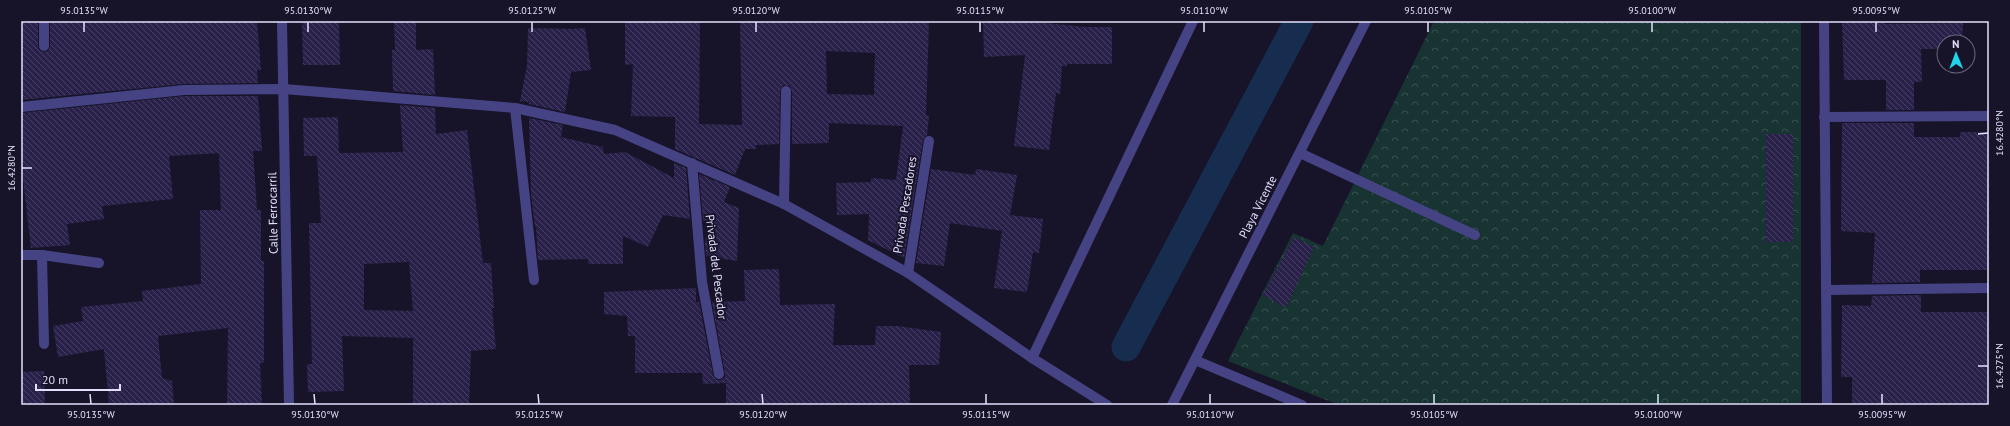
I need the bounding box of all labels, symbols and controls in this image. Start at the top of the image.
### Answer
text: 95.0135°W [60,4,108,17]
text: 95.0130°W [284,4,332,17]
text: 95.0125°W [508,4,556,17]
text: 95.0120°W [732,4,780,17]
text: 95.0115°W [956,4,1004,17]
text: 95.0110°W [1180,4,1228,17]
text: 95.0105°W [1404,4,1452,17]
text: 95.0100°W [1628,4,1676,17]
text: 95.0095°W [1852,4,1900,17]
north arrow [1936,34,1976,74]
text: N [1952,37,1960,51]
text: 16.4280°N [1993,110,2006,156]
text: 16.4280°N [5,145,18,191]
street label: Privada Pescadores [889,155,920,254]
street label: Calle Ferrocarril [264,171,281,254]
street label: Playa Vicente [1235,173,1280,241]
street label: Privada del Pescador [703,213,730,320]
text: 16.4275°N [1993,343,2006,389]
scale bar [36,366,120,392]
text: 20 m [42,372,68,387]
text: 95.0135°W [67,408,115,421]
text: 95.0130°W [291,408,339,421]
text: 95.0125°W [515,408,563,421]
text: 95.0120°W [739,408,787,421]
text: 95.0115°W [962,408,1010,421]
text: 95.0110°W [1186,408,1234,421]
text: 95.0105°W [1410,408,1458,421]
text: 95.0100°W [1634,408,1682,421]
text: 95.0095°W [1858,408,1906,421]

